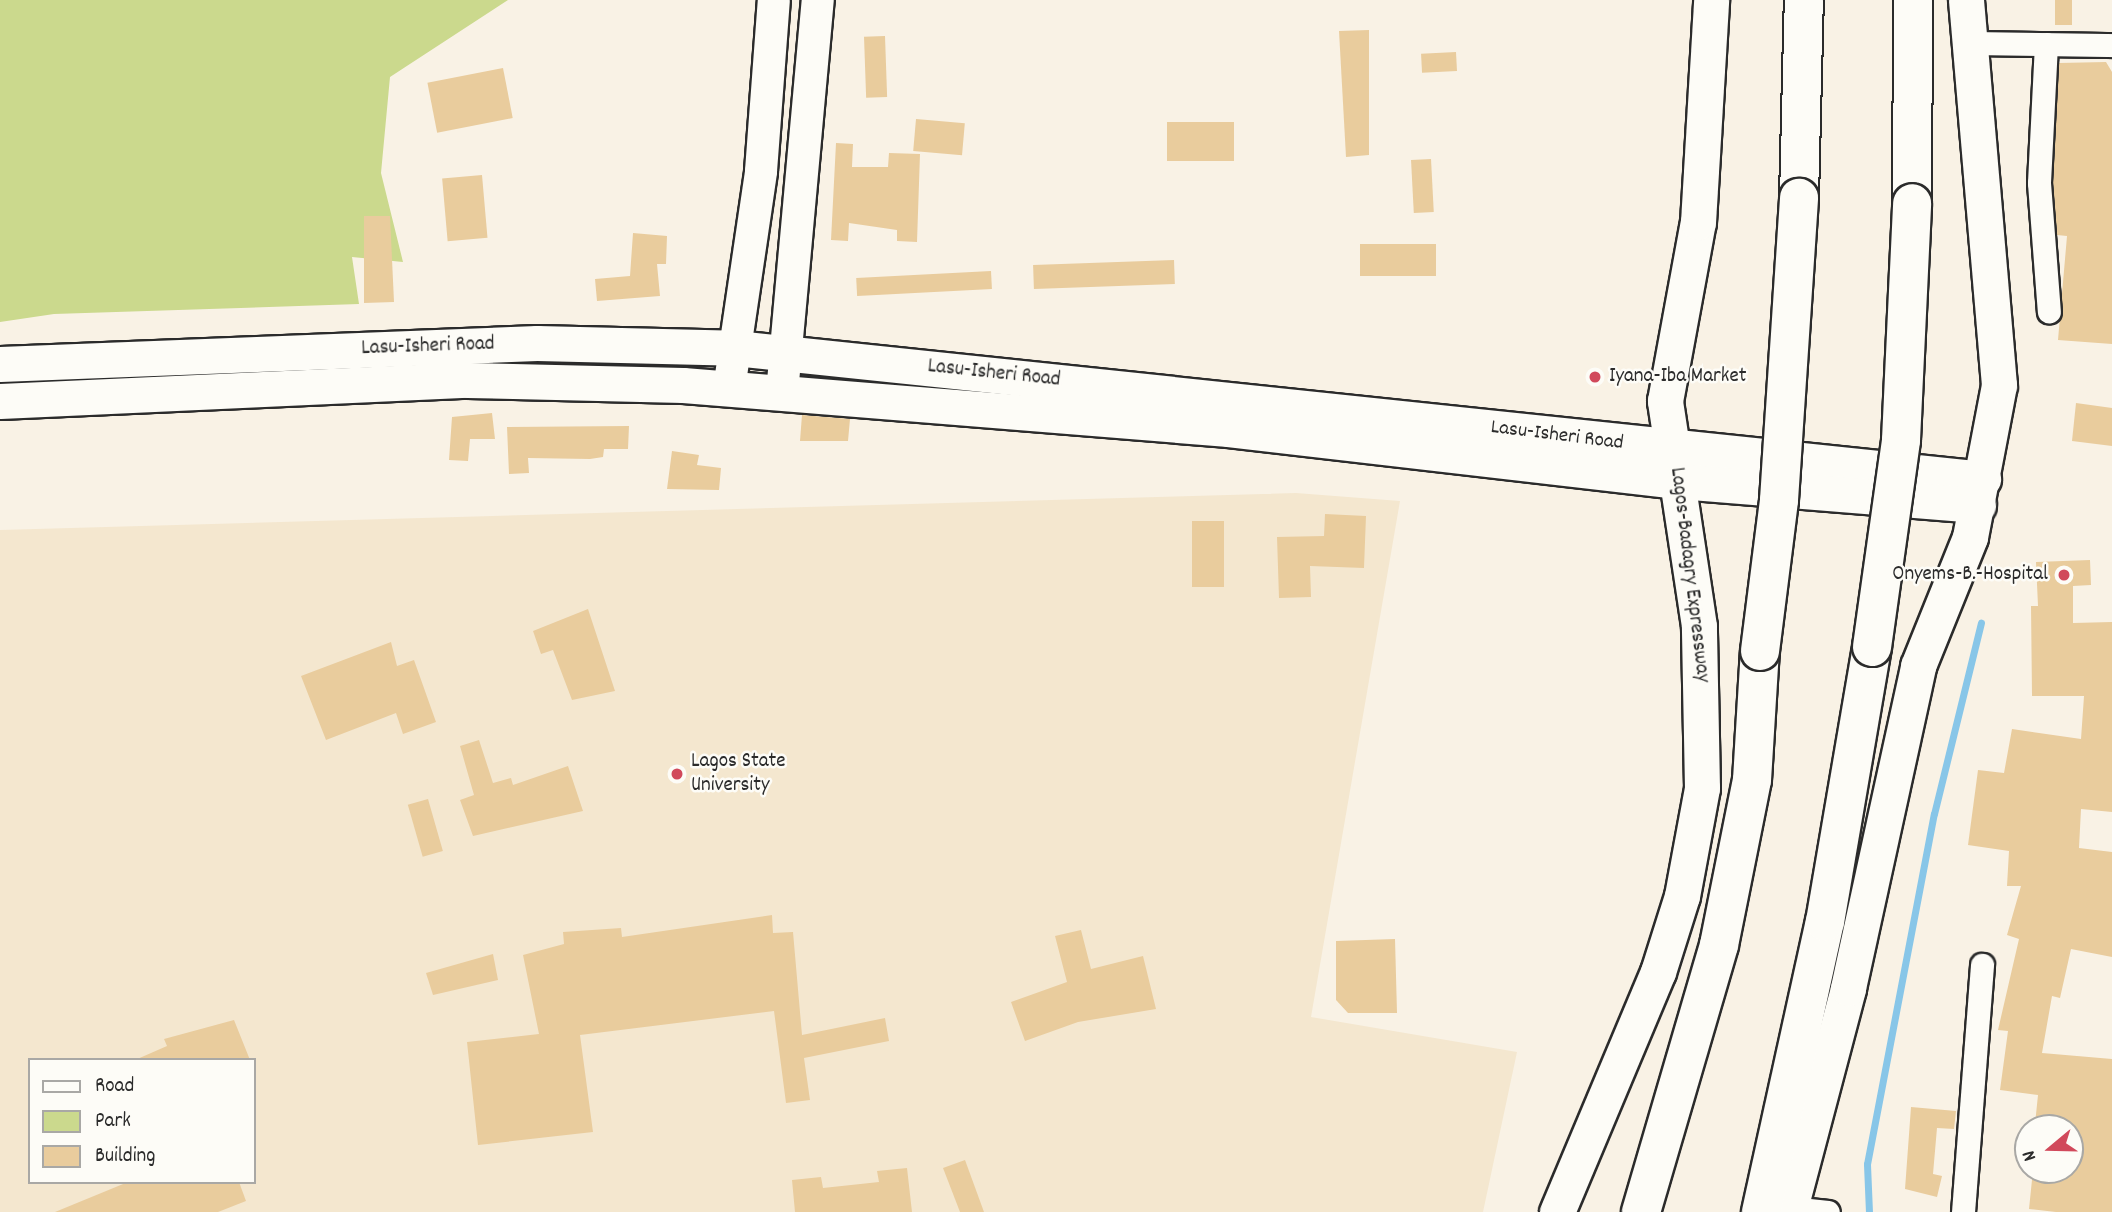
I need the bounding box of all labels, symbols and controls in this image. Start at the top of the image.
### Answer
street label: Lasu-Isheri Road [361,332,495,362]
street label: Lasu-Isheri Road [926,354,1062,394]
place label: Iyana-Iba Market [1609,364,1746,390]
marker: Iyana-Iba Market [1587,369,1603,385]
street label: Lasu-Isheri Road [1489,415,1625,457]
street label: Lagos-Badagry Expressway [1663,466,1715,684]
place label: Onyems-B.-Hospital [1892,562,2048,588]
marker: Onyems-B.-Hospital [2054,565,2074,585]
place label: Lagos State University [691,749,785,799]
marker: Lagos State University [669,766,685,782]
legend [28,1058,256,1184]
text: Road [95,1072,134,1102]
text: Park [95,1107,131,1137]
north arrow [2014,1114,2084,1184]
text: Building [95,1142,155,1172]
text: N [2016,1147,2045,1164]

